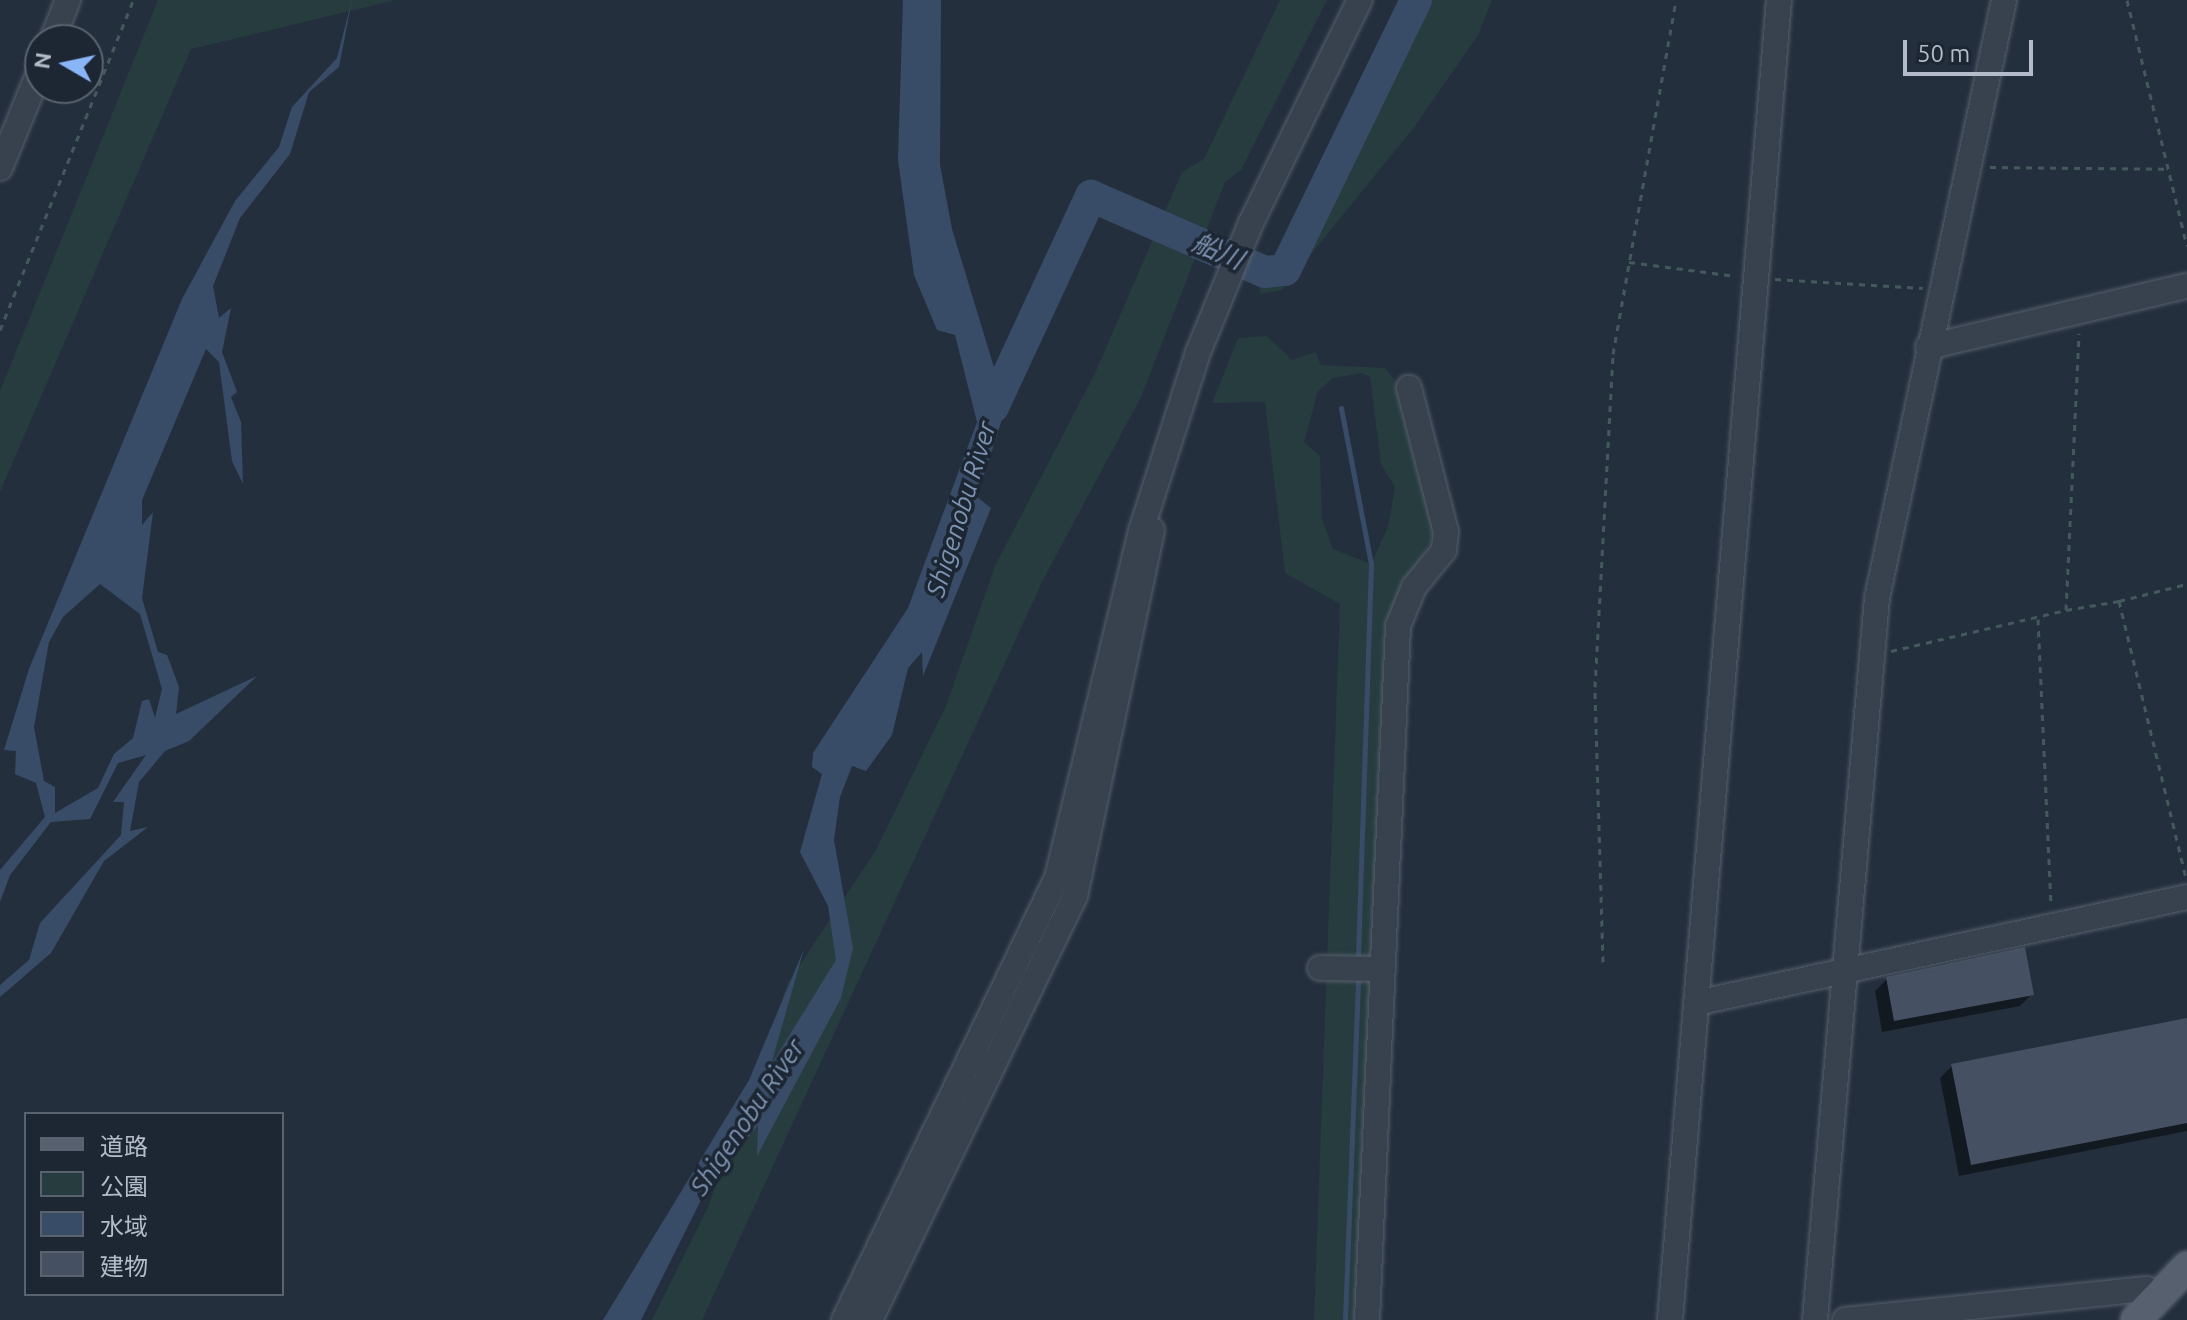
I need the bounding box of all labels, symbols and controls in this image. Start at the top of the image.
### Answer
north arrow [24,24,104,104]
scale bar [1907,24,2037,74]
text: 50 m [1917,40,1970,67]
text: N [28,50,55,71]
water label: 船川 [1188,226,1248,276]
water label: Shigenobu River [919,417,1003,601]
water label: Shigenobu River [683,1033,811,1201]
legend [24,1112,284,1296]
text: 道路 [100,1133,148,1160]
text: 公園 [100,1173,148,1200]
text: 水域 [100,1213,148,1240]
text: 建物 [100,1253,148,1280]

